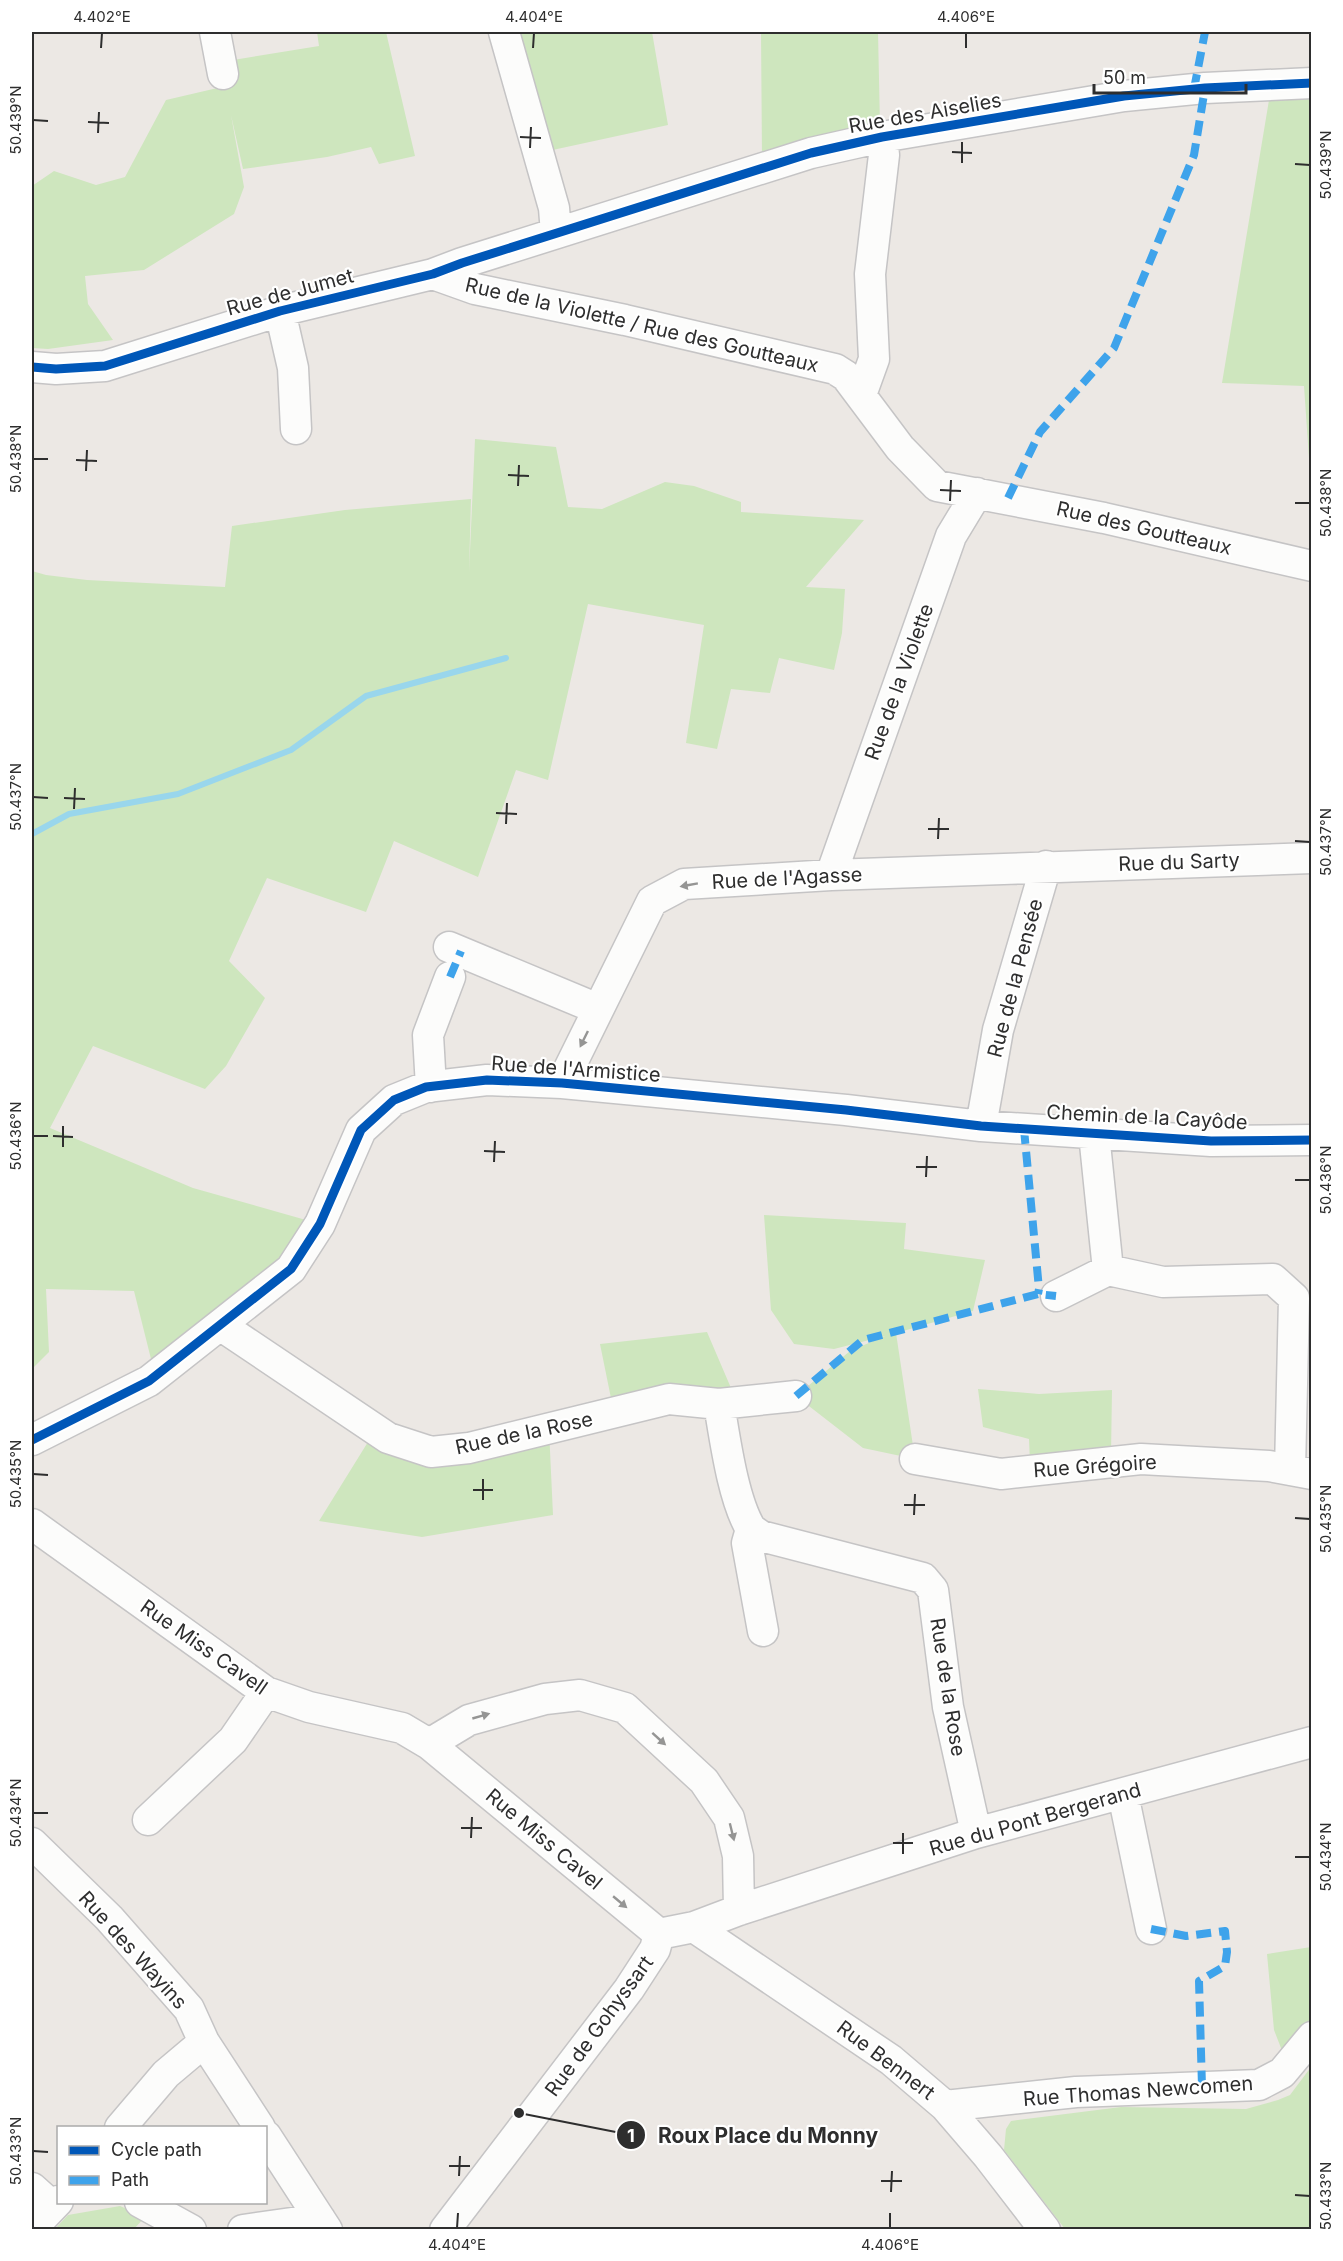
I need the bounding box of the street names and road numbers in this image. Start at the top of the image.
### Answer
street label: Rue des Aiselies [847,88,1003,138]
street label: Rue de Jumet [224,263,357,320]
street label: Rue de la Violette / Rue des Goutteaux [463,273,821,377]
street label: Rue des Goutteaux [1054,496,1234,560]
street label: Rue de la Violette [860,601,938,763]
street label: Rue du Sarty [1118,848,1240,876]
street label: Rue de l'Agasse [711,862,863,894]
street label: Rue de la Pensée [982,896,1048,1060]
street label: Rue de l'Armistice [490,1051,662,1087]
street label: Chemin de la Cayôde [1046,1100,1248,1134]
street label: Rue de la Rose [453,1407,595,1459]
street label: Rue Grégoire [1032,1450,1158,1482]
street label: Rue Miss Cavell [136,1594,272,1700]
street label: Rue de la Rose [925,1616,971,1758]
street label: Rue du Pont Bergerand [926,1777,1144,1861]
street label: Rue Miss Cavel [481,1783,607,1895]
street label: Rue des Wayins [74,1886,192,2014]
street label: Rue de Gohyssart [540,1951,658,2101]
street label: Rue Bennert [832,2015,940,2105]
street label: Rue Thomas Newcomen [1022,2071,1254,2111]

